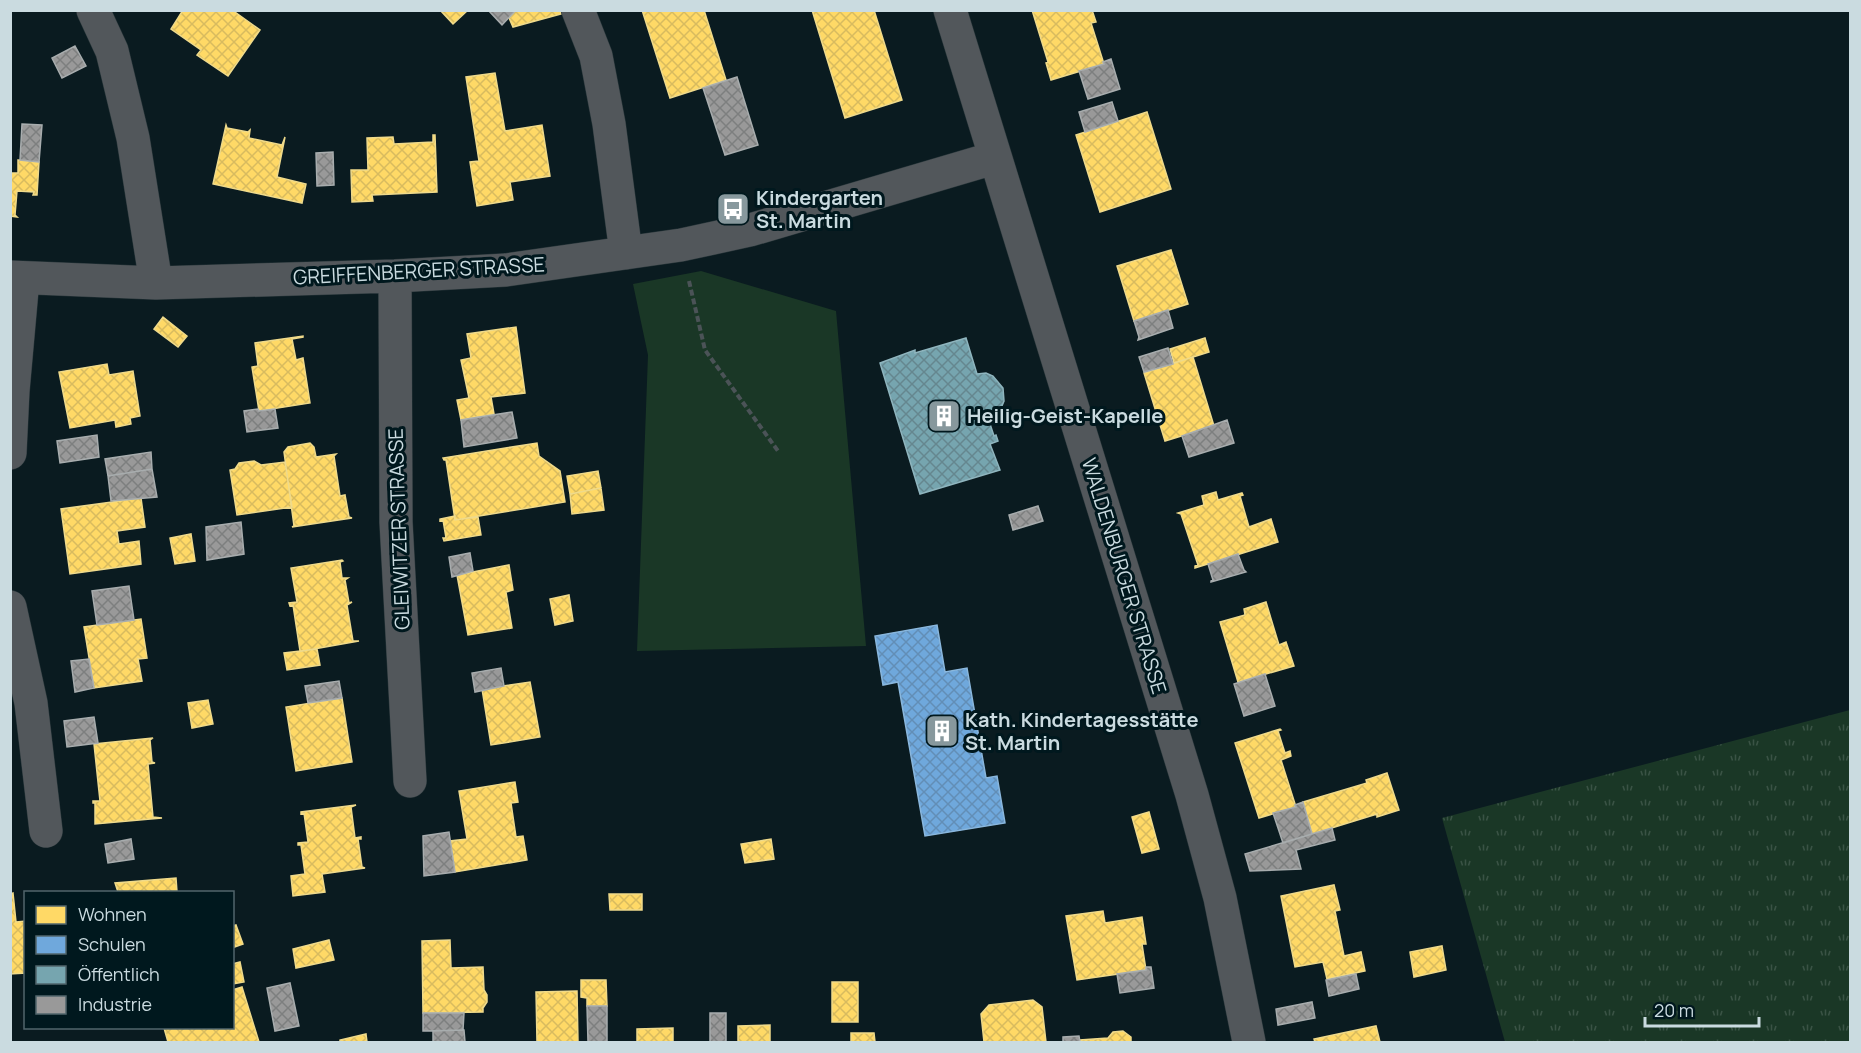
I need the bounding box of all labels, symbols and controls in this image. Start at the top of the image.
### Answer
place label: Kindergarten St. Martin [756,184,883,234]
bus stop icon: Kindergarten St. Martin [715,191,751,227]
street label: GREIFFENBERGER STRASSE [292,250,545,291]
building icon: Heilig-Geist-Kapelle [926,398,962,434]
place label: Heilig-Geist-Kapelle [967,402,1163,429]
street label: GLEIWITZER STRASSE [381,428,416,630]
street label: WALDENBURGER STRASSE [1076,455,1173,697]
place label: Kath. Kindertagesstätte St. Martin [965,706,1199,756]
building icon: Kath. Kindertagesstätte St. Martin [924,713,960,749]
legend [24,891,234,1029]
text: Wohnen [78,902,147,926]
text: Schulen [78,932,146,956]
text: Öffentlich [78,962,160,986]
scale bar [1645,990,1759,1028]
text: Industrie [78,992,152,1016]
text: 20 m [1654,998,1694,1022]

